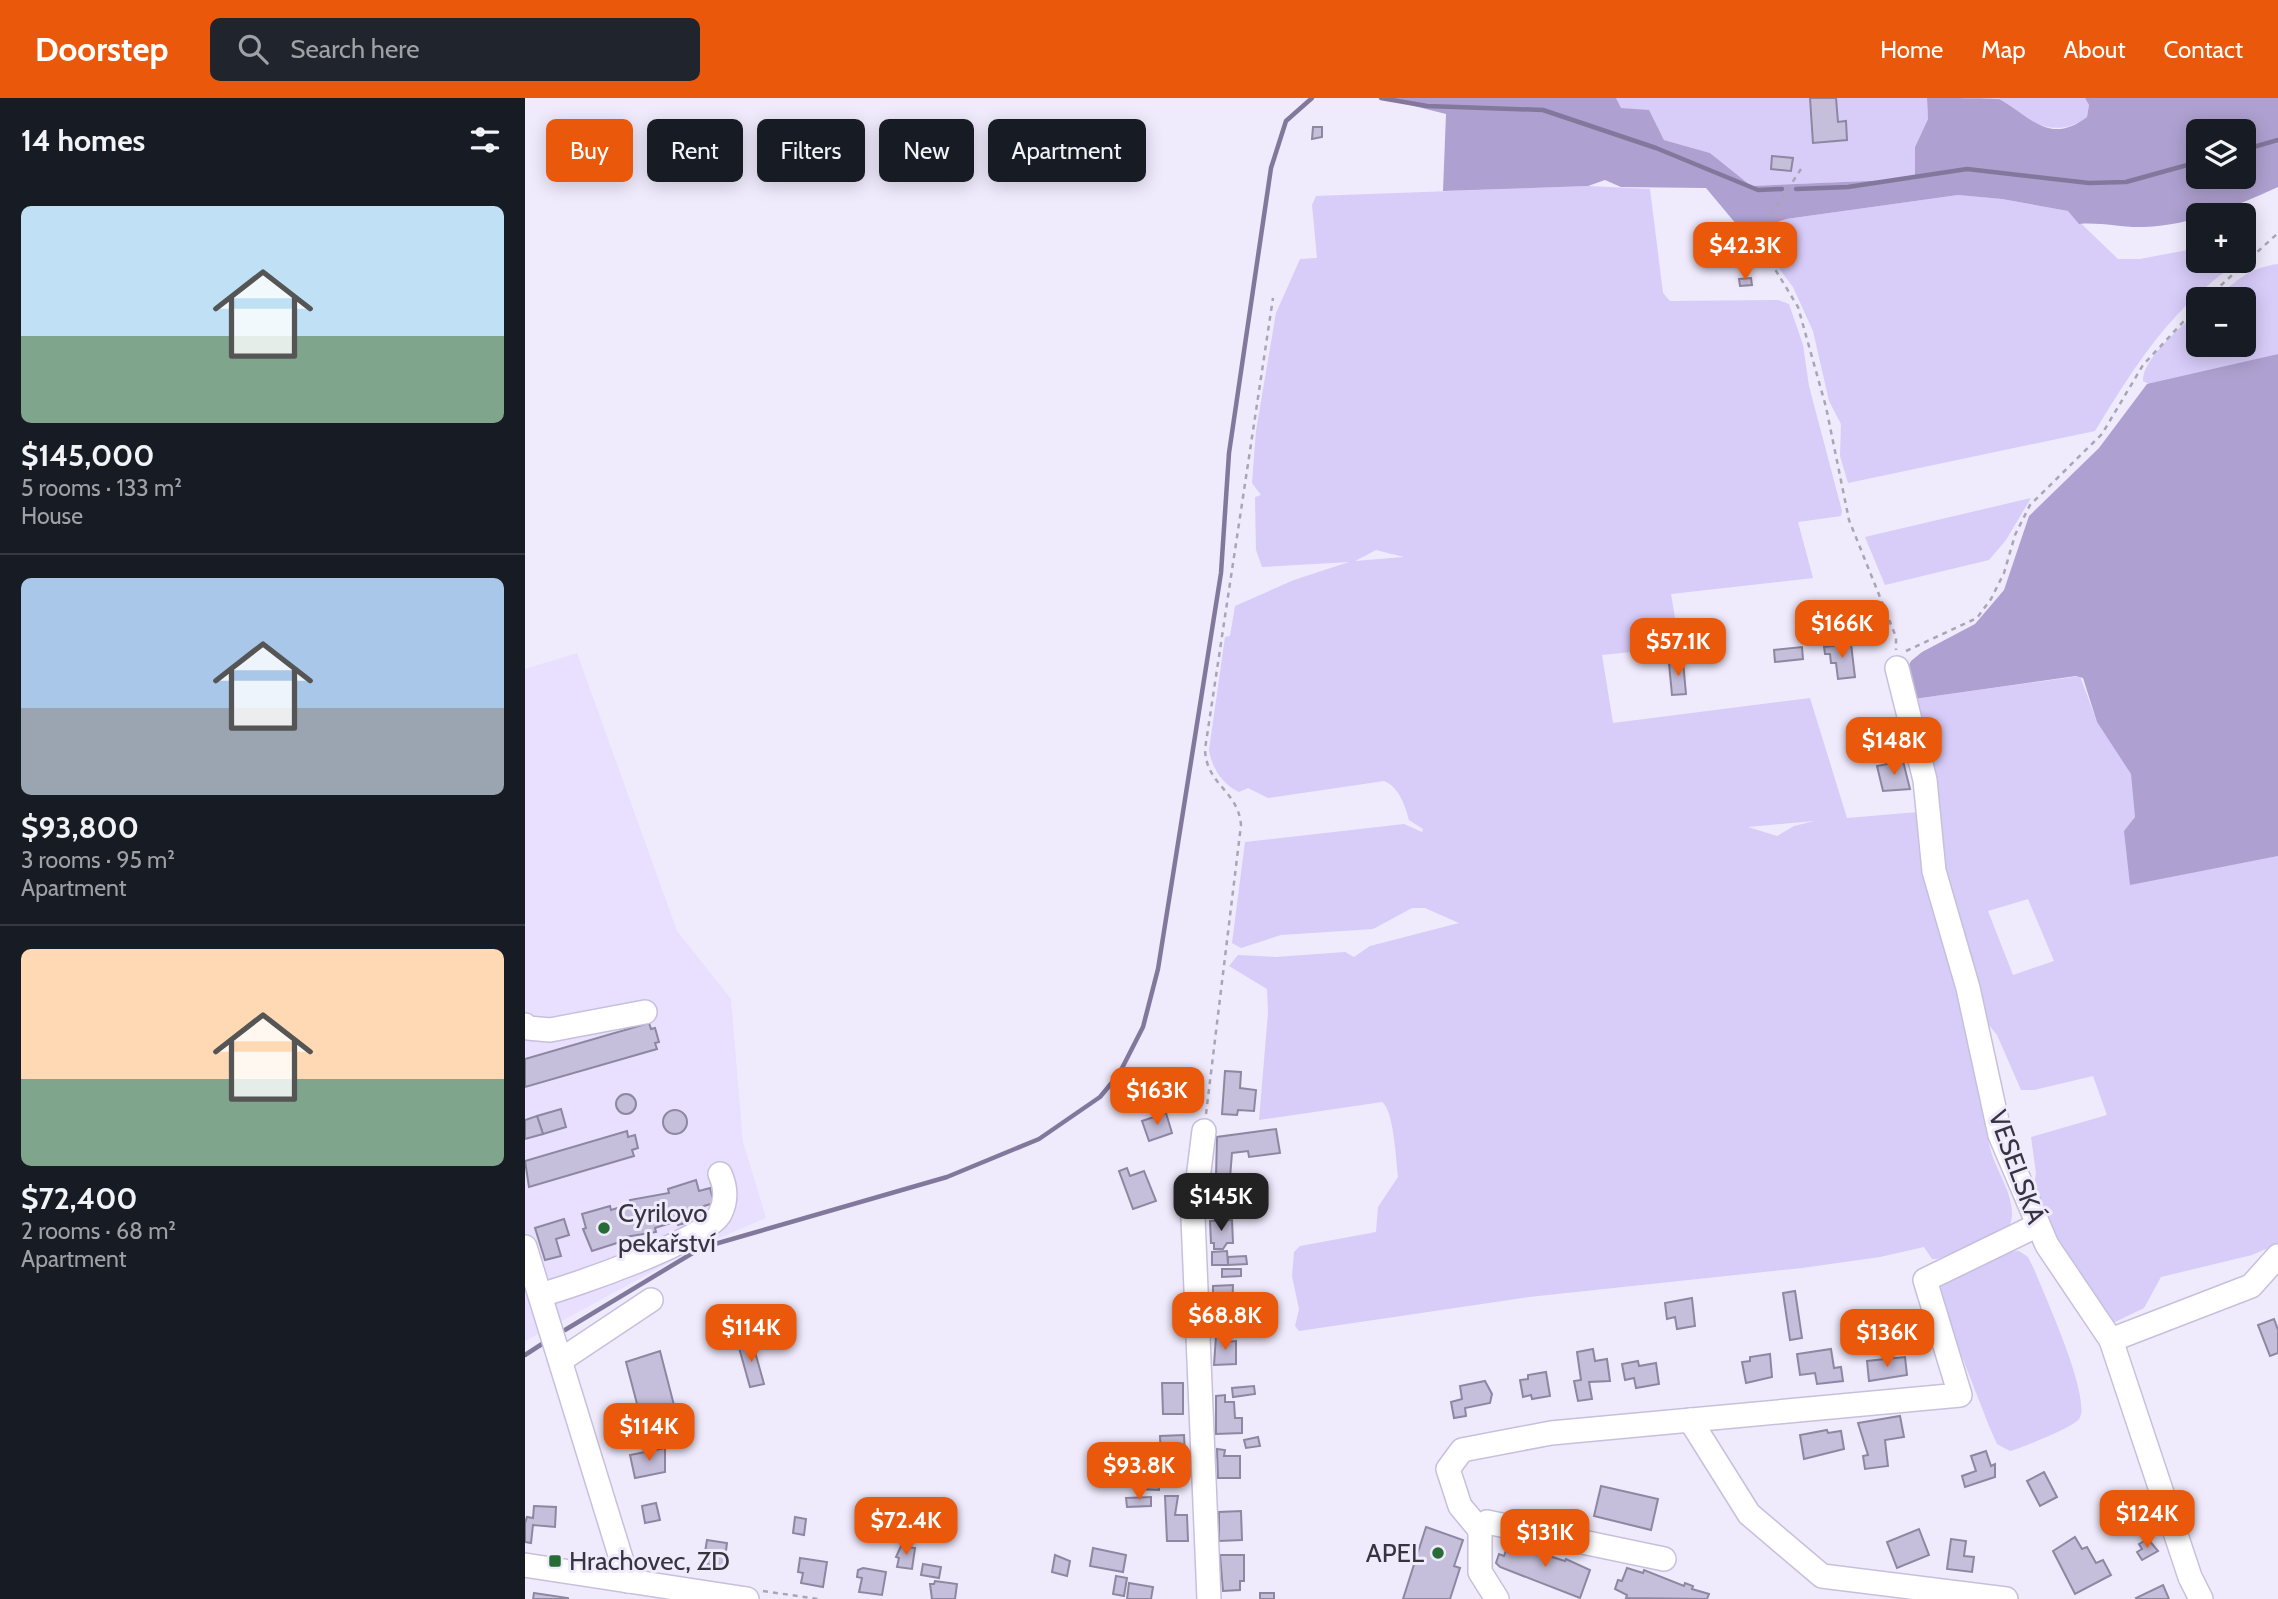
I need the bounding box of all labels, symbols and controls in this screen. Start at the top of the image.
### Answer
search box [210,18,700,81]
text: Doorstep [35,29,168,69]
icon: search [234,30,272,68]
text: Search here [290,33,419,65]
text: Home [1880,35,1943,64]
text: Map [1981,35,2026,64]
text: About [2064,35,2126,64]
text: Contact [2164,35,2243,64]
chip: Buy [546,119,633,182]
chip: Rent [647,119,743,182]
chip: Filters [757,119,865,182]
chip: New [879,119,974,182]
chip: Apartment [988,119,1146,182]
map controls [2186,119,2256,357]
button: layers [2186,119,2256,189]
icon: filters [466,121,504,159]
text: 14 homes [21,122,145,159]
button: + [2186,203,2256,273]
pin: $42.3K [1688,222,1802,282]
text: $42.3K [1709,231,1781,259]
icon: home [200,251,326,377]
button: − [2186,287,2256,357]
text: $145,000 [21,437,154,474]
text: 5 rooms · 133 m² [21,474,182,502]
text: House [21,502,83,530]
pin: $166K [1793,601,1891,660]
text: $166K [1811,609,1873,637]
pin: $57.1K [1621,618,1735,678]
icon: home [200,623,326,749]
text: $57.1K [1646,627,1710,655]
pin: $148K [1845,718,1943,777]
text: $148K [1862,726,1926,754]
text: $93,800 [21,809,139,846]
text: 3 rooms · 95 m² [21,846,175,874]
text: Apartment [21,874,126,902]
icon: home [200,994,326,1120]
pin: $163K [1108,1068,1206,1127]
text: $163K [1126,1076,1188,1104]
street label: VESELSKÁ [1982,1106,2052,1228]
pin: $145K [1172,1174,1270,1233]
text: $72,400 [21,1180,138,1217]
text: $145K [1190,1182,1252,1210]
place label: Cyrilovo pekařství [618,1197,716,1259]
text: 2 rooms · 68 m² [21,1217,176,1245]
marker: Cyrilovo pekařství [596,1220,612,1236]
text: Apartment [21,1245,126,1273]
pin: $68.8K [1168,1292,1282,1352]
text: $68.8K [1188,1301,1262,1329]
pin: $114K [702,1304,800,1364]
pin: $136K [1838,1310,1936,1369]
text: $114K [721,1313,781,1341]
text: $136K [1856,1318,1918,1346]
pin: $114K [600,1404,698,1463]
text: $114K [619,1412,679,1440]
pin: $93.8K [1082,1442,1196,1502]
text: $93.8K [1103,1451,1175,1479]
pin: $124K [2098,1490,2196,1550]
pin: $72.4K [849,1498,963,1557]
text: $124K [2116,1499,2178,1527]
text: $72.4K [870,1506,942,1534]
pin: $131K [1496,1510,1594,1569]
text: $131K [1516,1518,1574,1546]
place label: APEL [1366,1537,1424,1569]
place label: Hrachovec, ZD [569,1545,730,1577]
marker: APEL [1430,1545,1446,1561]
marker: Hrachovec, ZD [547,1553,563,1569]

